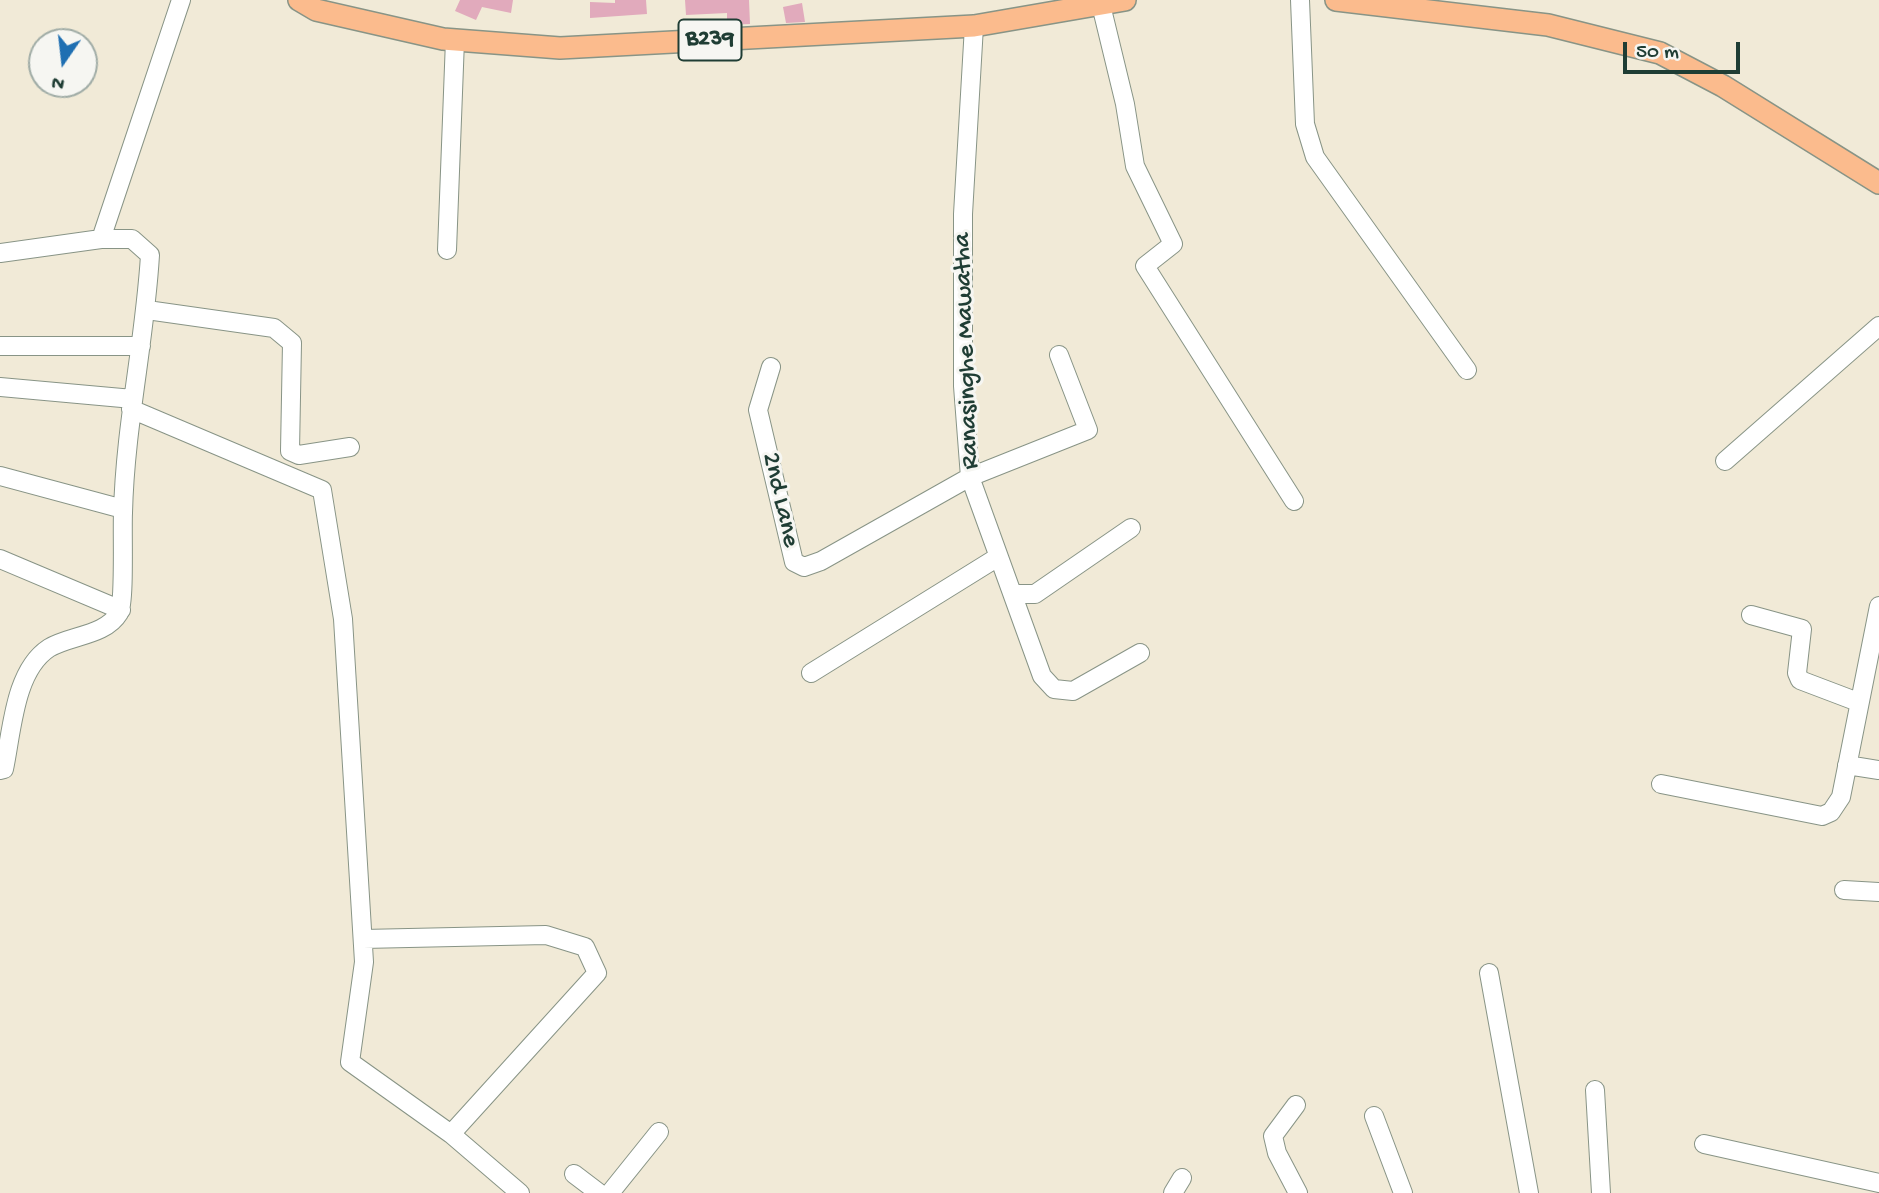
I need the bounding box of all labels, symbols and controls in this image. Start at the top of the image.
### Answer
road number: B239 [678,20,742,60]
north arrow [28,28,98,98]
scale bar [1627,28,1744,72]
text: 50 m [1636,41,1679,66]
text: N [49,69,67,95]
street label: Ranasinghe Mawatha [948,232,988,470]
street label: 2nd Lane [753,450,805,550]

